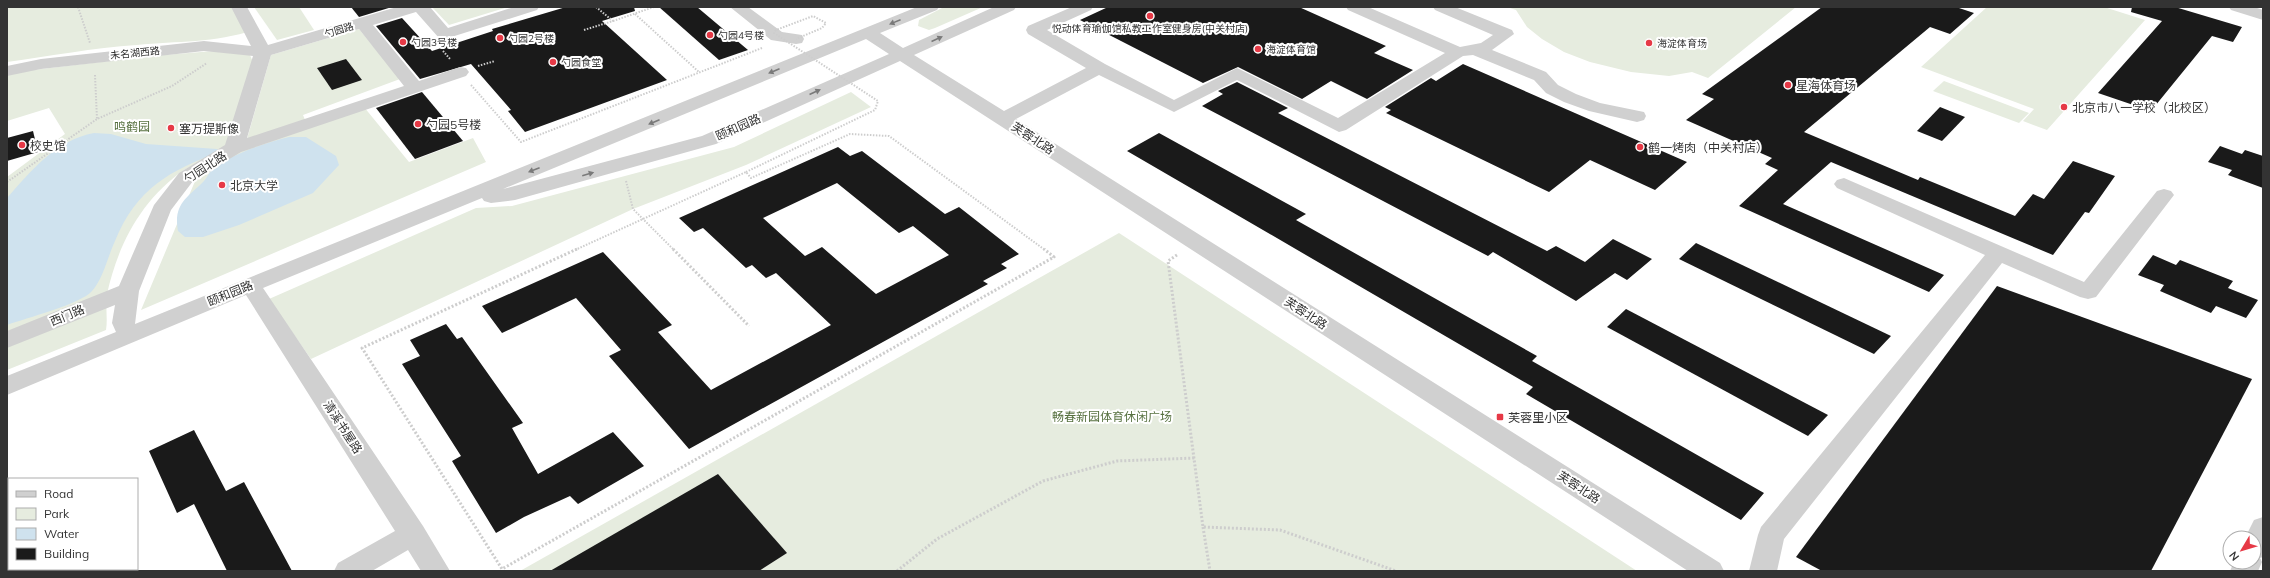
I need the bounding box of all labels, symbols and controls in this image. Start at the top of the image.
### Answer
marker: 悦动体育瑜伽馆私教工作室健身房(中关村店) [1145,11,1155,21]
street label: 勺园路 [323,19,355,41]
one-way arrow [888,20,900,26]
place label: 悦动体育瑜伽馆私教工作室健身房(中关村店) [1052,22,1248,35]
place label: 勺园4号楼 [718,29,764,42]
marker: 勺园4号楼 [705,30,715,40]
place label: 勺园2号楼 [508,32,554,45]
marker: 勺园2号楼 [495,33,505,43]
one-way arrow [932,35,944,41]
place label: 勺园3号楼 [411,36,457,49]
marker: 勺园3号楼 [398,37,408,47]
place label: 海淀体育场 [1657,37,1707,50]
marker: 海淀体育场 [1644,38,1654,48]
place label: 海淀体育馆 [1266,43,1316,56]
street label: 未名湖西路 [109,44,161,62]
marker: 海淀体育馆 [1253,44,1263,54]
place label: 勺园食堂 [561,56,601,69]
marker: 勺园食堂 [548,57,558,67]
one-way arrow [768,68,780,74]
place label: 星海体育场 [1796,78,1856,93]
marker: 星海体育场 [1783,80,1793,90]
one-way arrow [809,89,821,95]
place label: 北京市八一学校（北校区） [2072,100,2216,115]
marker: 北京市八一学校（北校区） [2059,102,2069,112]
street label: 颐和园路 [713,110,763,144]
place label: 勺园5号楼 [426,117,481,132]
park label: 鸣鹤园 [114,119,150,134]
marker: 勺园5号楼 [413,119,423,129]
one-way arrow [648,119,660,125]
street label: 芙蓉北路 [1009,119,1057,157]
place label: 塞万提斯像 [179,121,239,136]
marker: 塞万提斯像 [166,123,176,133]
place label: 校史馆 [30,138,66,153]
marker: 校史馆 [17,140,27,150]
place label: 鹤一烤肉（中关村店） [1648,140,1768,155]
marker: 鹤一烤肉（中关村店） [1635,142,1645,152]
street label: 勺园北路 [181,148,229,186]
one-way arrow [528,168,540,174]
one-way arrow [581,170,594,176]
place label: 北京大学 [230,178,278,193]
marker: 北京大学 [217,180,227,190]
street label: 颐和园路 [205,277,255,309]
street label: 芙蓉北路 [1282,294,1330,332]
street label: 西门路 [47,301,87,329]
street label: 清溪书屋路 [320,398,366,456]
park label: 畅春新园体育休闲广场 [1052,409,1172,424]
place label: 芙蓉里小区 [1508,410,1568,425]
marker: 芙蓉里小区 [1495,412,1505,422]
street label: 芙蓉北路 [1555,468,1603,506]
legend [8,478,138,570]
text: Road [44,486,73,501]
text: Park [44,506,70,521]
text: Water [44,526,80,541]
north arrow [2222,530,2262,570]
text: Building [44,546,89,561]
text: N [2226,549,2242,564]

